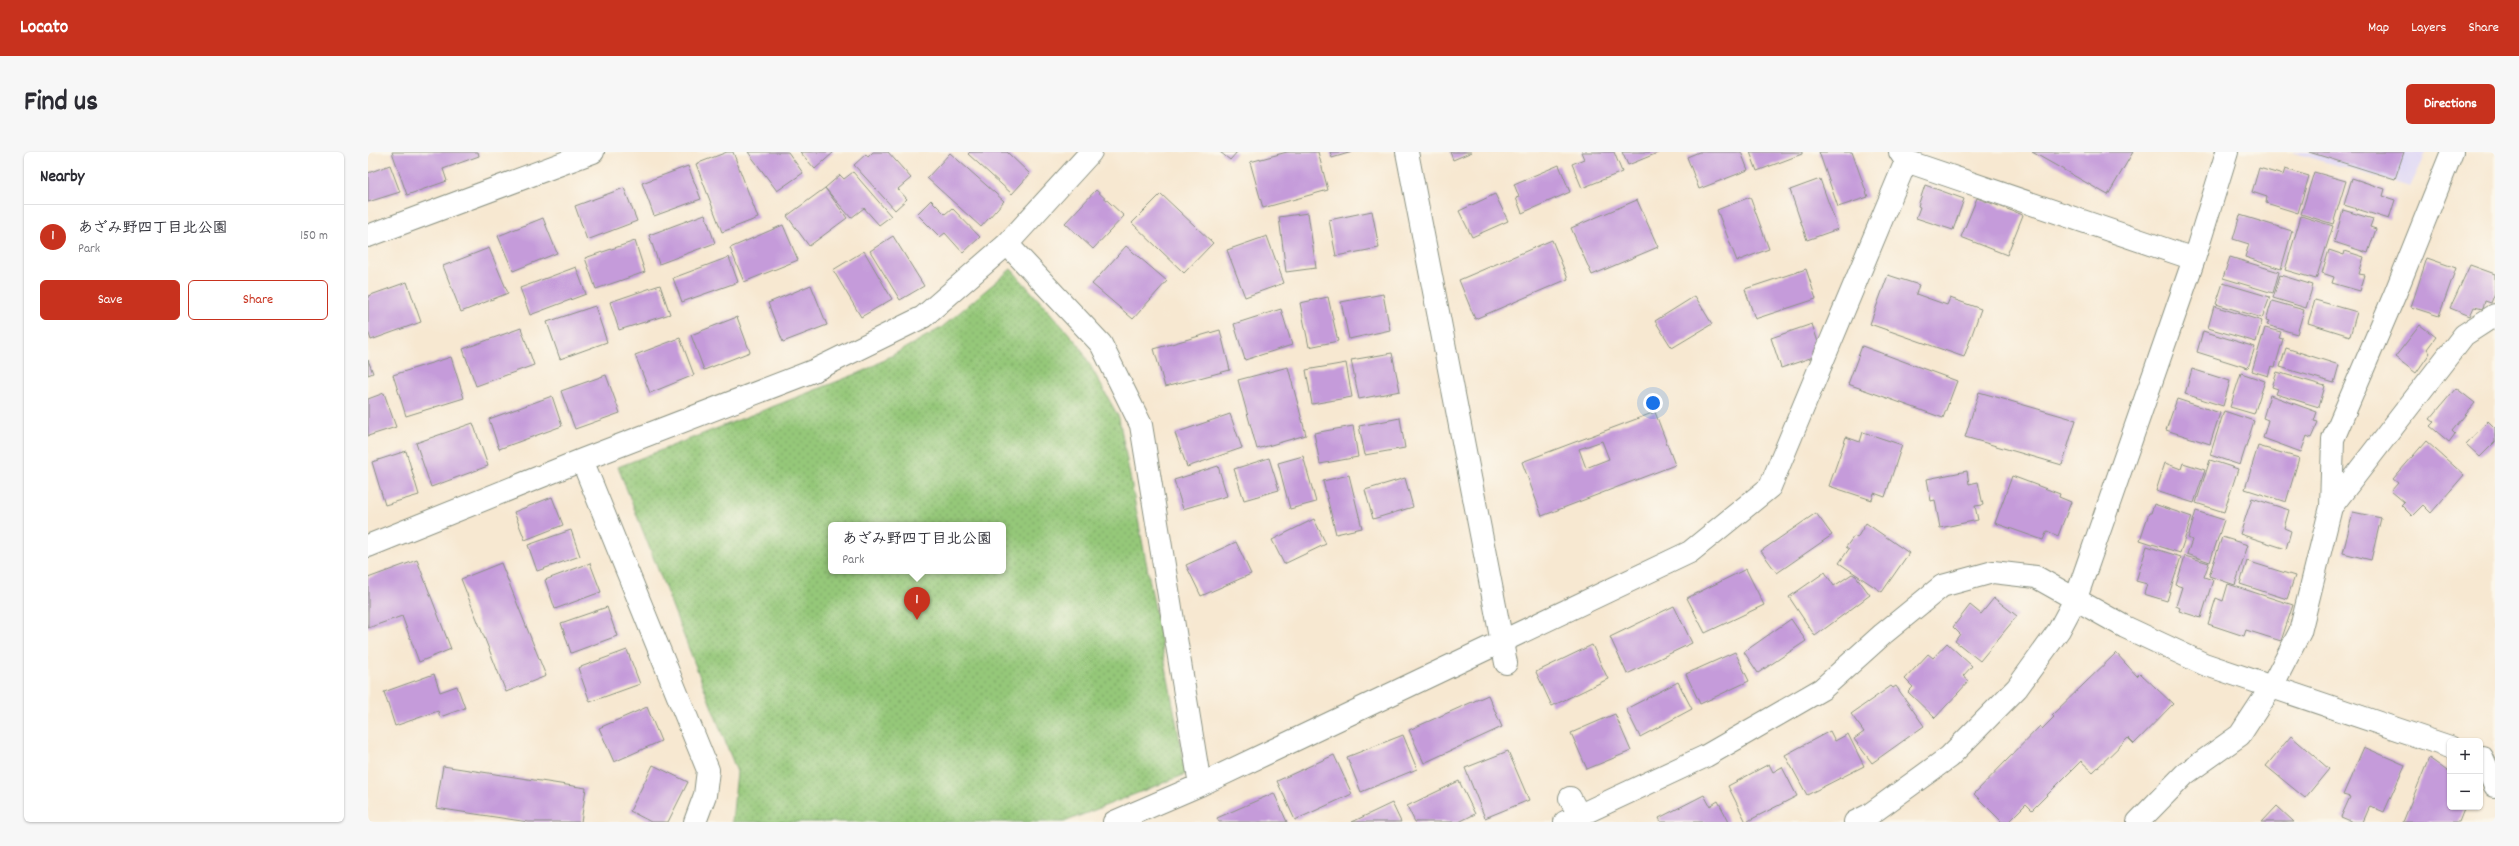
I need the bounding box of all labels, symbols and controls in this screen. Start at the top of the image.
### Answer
text: Locato [20,15,68,42]
text: Map [2368,18,2389,38]
text: Layers [2411,18,2446,38]
text: Share [2468,18,2499,38]
text: Find us [24,84,98,124]
button: Directions [2406,84,2495,124]
text: Nearby [40,166,84,190]
text: あざみ野四丁目北公園 [78,218,228,240]
text: 1 [52,227,54,246]
text: 150 m [300,227,328,246]
text: Park [78,240,100,259]
button: Save [40,280,180,320]
button: Share [188,280,328,320]
your location [1643,393,1663,413]
popup [828,522,1006,574]
text: あざみ野四丁目北公園 [842,529,992,551]
text: Park [842,551,864,570]
pin: 1 [904,587,930,620]
map controls [2447,738,2483,810]
button: + [2447,738,2483,774]
button: − [2447,774,2483,810]

